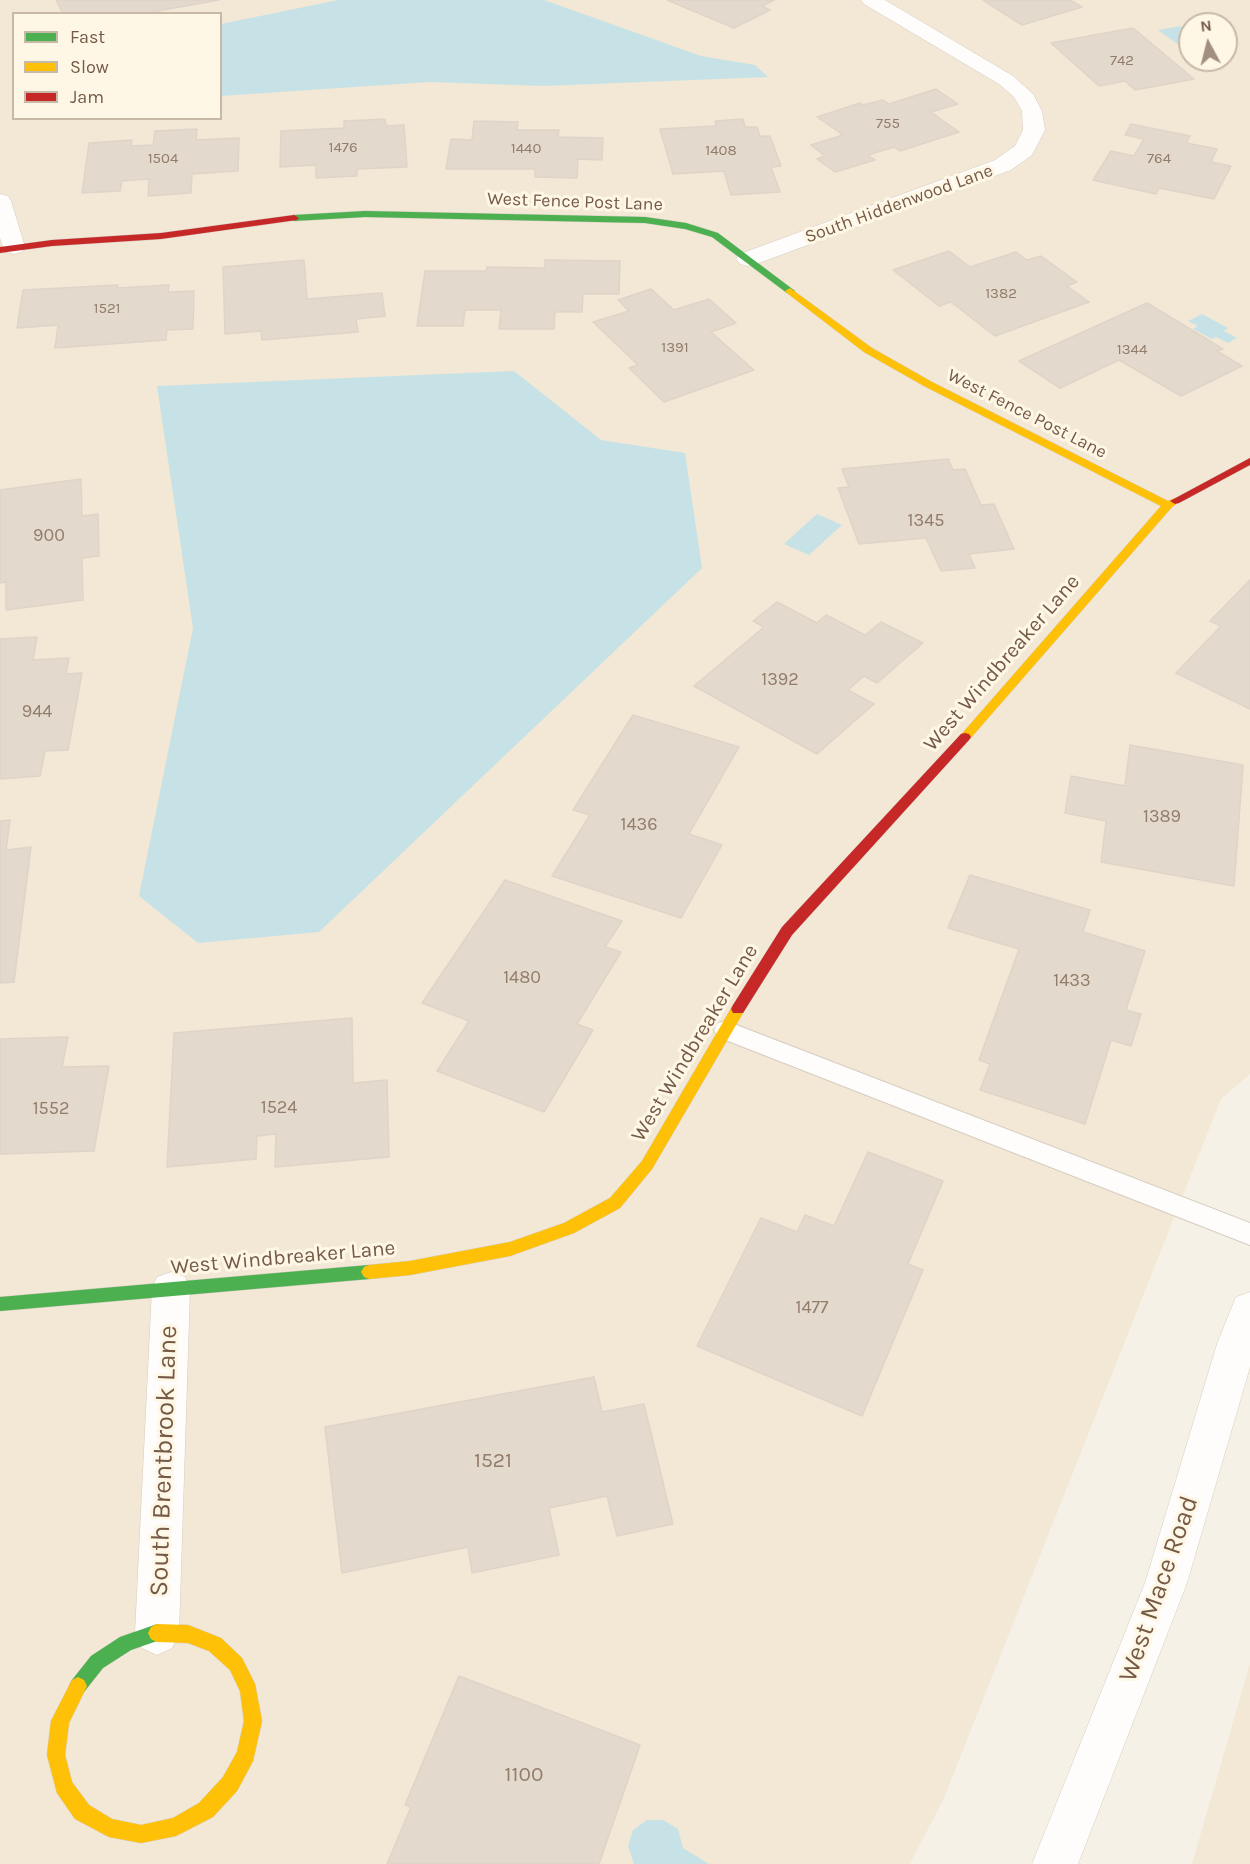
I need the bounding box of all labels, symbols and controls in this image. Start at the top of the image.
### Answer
legend [12,12,222,120]
north arrow [1178,12,1238,72]
text: N [1199,15,1213,36]
text: Fast [70,26,105,48]
house number: 742 [1110,52,1134,70]
text: Slow [70,56,109,78]
text: Jam [70,86,104,108]
house number: 755 [876,115,900,133]
house number: 1476 [329,139,357,157]
house number: 1440 [511,140,541,158]
house number: 1408 [705,142,737,160]
house number: 1504 [148,150,178,168]
house number: 764 [1147,150,1171,168]
street label: South Hiddenwood Lane [802,160,996,248]
street label: West Fence Post Lane [487,188,663,216]
house number: 1382 [985,285,1017,303]
house number: 1521 [93,300,121,318]
house number: 1391 [661,339,689,357]
house number: 1344 [1117,341,1147,359]
street label: West Fence Post Lane [944,364,1110,464]
house number: 1345 [908,510,944,532]
house number: 900 [33,525,65,547]
street label: West Windbreaker Lane [919,570,1085,756]
house number: 1392 [761,669,799,691]
house number: 944 [22,701,52,723]
house number: 1389 [1143,806,1181,828]
house number: 1436 [621,814,657,836]
street label: West Windbreaker Lane [626,940,764,1146]
house number: 1480 [503,967,541,989]
house number: 1433 [1053,970,1091,992]
house number: 1524 [261,1097,297,1119]
house number: 1552 [33,1098,69,1120]
street label: West Windbreaker Lane [170,1236,396,1280]
house number: 1477 [796,1297,828,1319]
street label: South Brentbrook Lane [144,1325,184,1597]
house number: 1521 [474,1448,512,1474]
street label: West Mace Road [1113,1492,1205,1686]
house number: 1100 [505,1762,543,1788]

